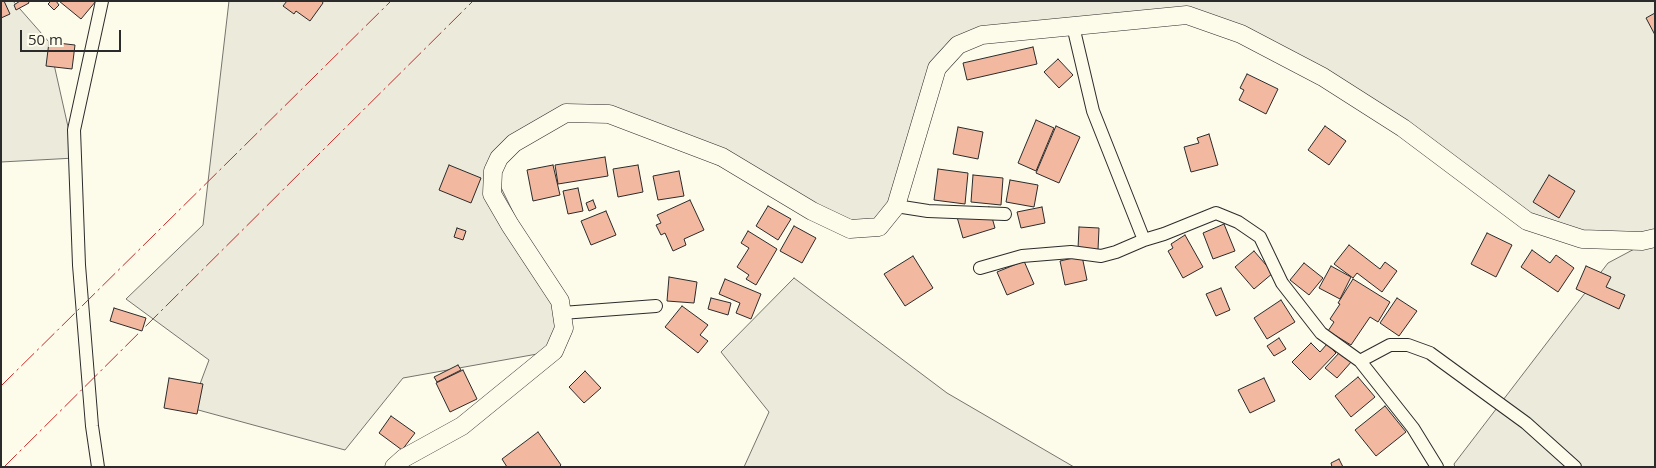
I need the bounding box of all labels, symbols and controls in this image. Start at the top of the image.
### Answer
scale bar [22,20,124,52]
text: 50 m [28,29,63,49]

